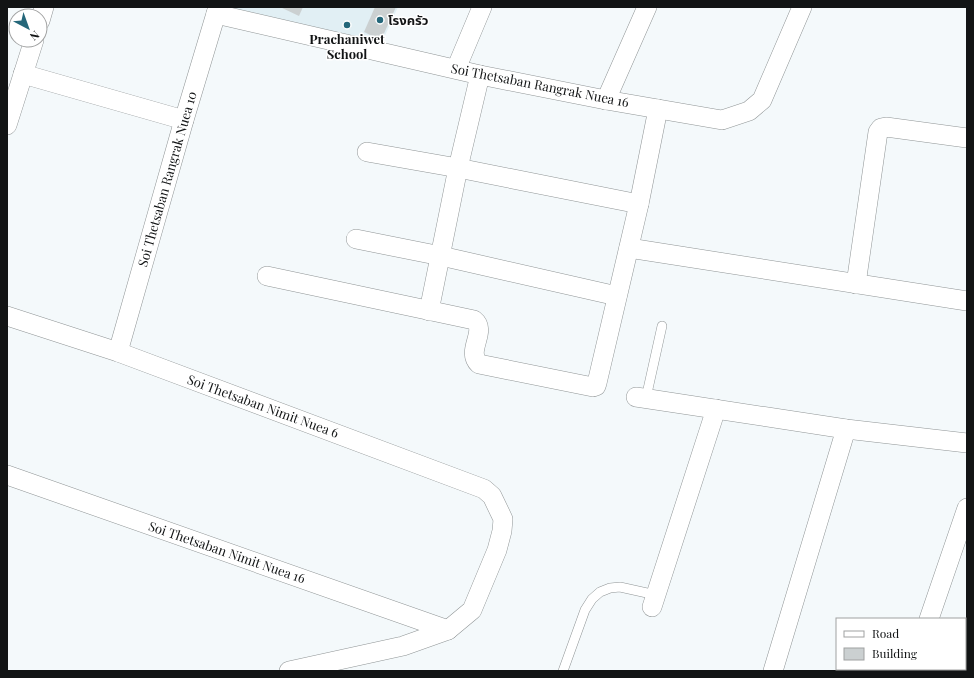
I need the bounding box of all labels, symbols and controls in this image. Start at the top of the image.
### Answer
north arrow [8,8,48,48]
place label: โรงครัว [388,11,429,28]
marker: โรงครัว [375,15,385,25]
marker: Prachaniwet School [342,20,352,30]
text: N [27,28,43,44]
place label: Prachaniwet School [309,30,385,62]
street label: Soi Thetsaban Rangrak Nuea 16 [450,59,631,110]
street label: Soi Thetsaban Rangrak Nuea 10 [133,89,200,269]
street label: Soi Thetsaban Nimit Nuea 6 [185,370,341,441]
street label: Soi Thetsaban Nimit Nuea 16 [147,517,308,586]
legend [836,618,966,670]
text: Road [872,625,899,641]
text: Building [872,645,918,661]

